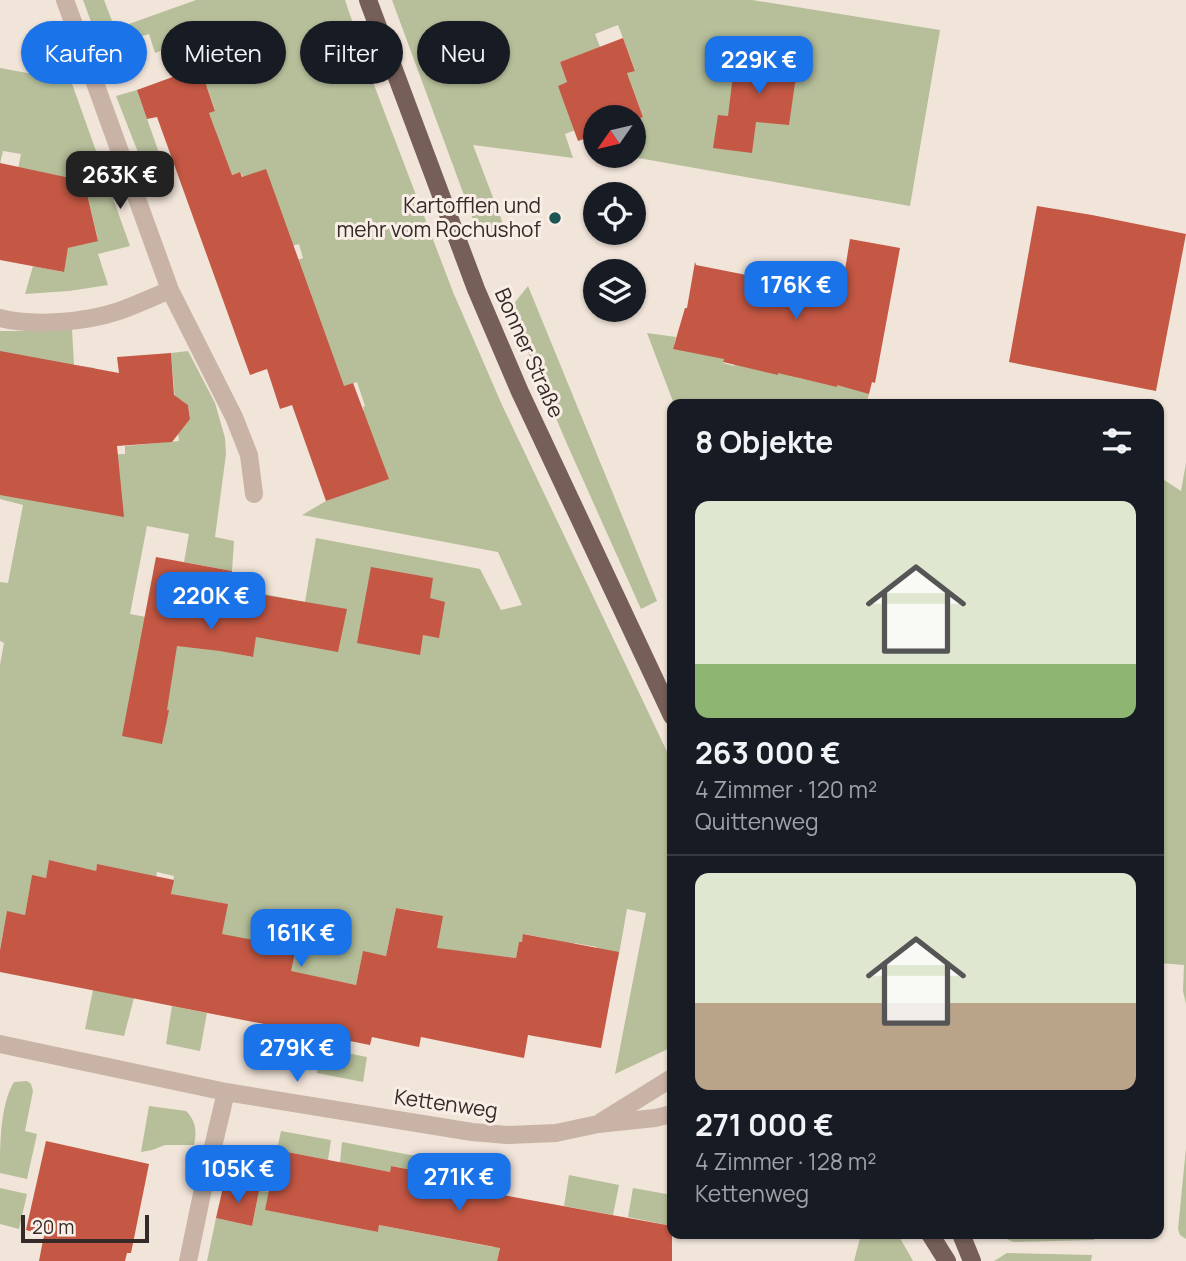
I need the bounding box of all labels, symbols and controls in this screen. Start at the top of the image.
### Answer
chip: Kaufen [21,21,147,84]
chip: Mieten [161,21,286,84]
chip: Filter [300,21,403,84]
chip: Neu [417,21,510,84]
pin: 229K € [702,36,816,96]
text: 229K € [721,43,797,75]
north arrow [583,105,646,168]
map controls [583,105,646,322]
pin: 263K € [63,152,177,211]
text: 263K € [82,158,158,190]
button: locate [583,182,646,245]
place label: Kartofflen und mehr vom Rochushof [336,191,542,243]
marker: Kartofflen und mehr vom Rochushof [547,210,563,226]
button: layers [583,259,646,322]
pin: 176K € [739,262,853,321]
text: 176K € [760,268,832,300]
street label: Bonner Straße [489,283,571,422]
text: 8 Objekte [695,421,833,462]
icon: filters [1098,422,1136,460]
icon: home [853,546,979,672]
pin: 220K € [154,572,268,632]
text: 220K € [172,579,250,611]
text: 263 000 € [695,732,841,773]
text: 4 Zimmer · 120 m² [695,773,877,805]
text: Quittenweg [695,805,819,837]
pin: 161K € [244,909,358,969]
text: 161K € [267,916,335,948]
icon: home [853,918,979,1044]
pin: 279K € [240,1024,354,1084]
text: 279K € [260,1031,334,1063]
street label: Kettenweg [393,1082,500,1124]
text: 271 000 € [695,1104,834,1145]
text: 4 Zimmer · 128 m² [695,1145,876,1177]
pin: 105K € [181,1146,295,1205]
text: 105K € [201,1152,275,1184]
pin: 271K € [402,1154,516,1213]
text: 271K € [424,1160,494,1192]
text: Kettenweg [695,1177,809,1209]
scale bar [21,1212,149,1244]
text: 20 m [32,1214,74,1240]

